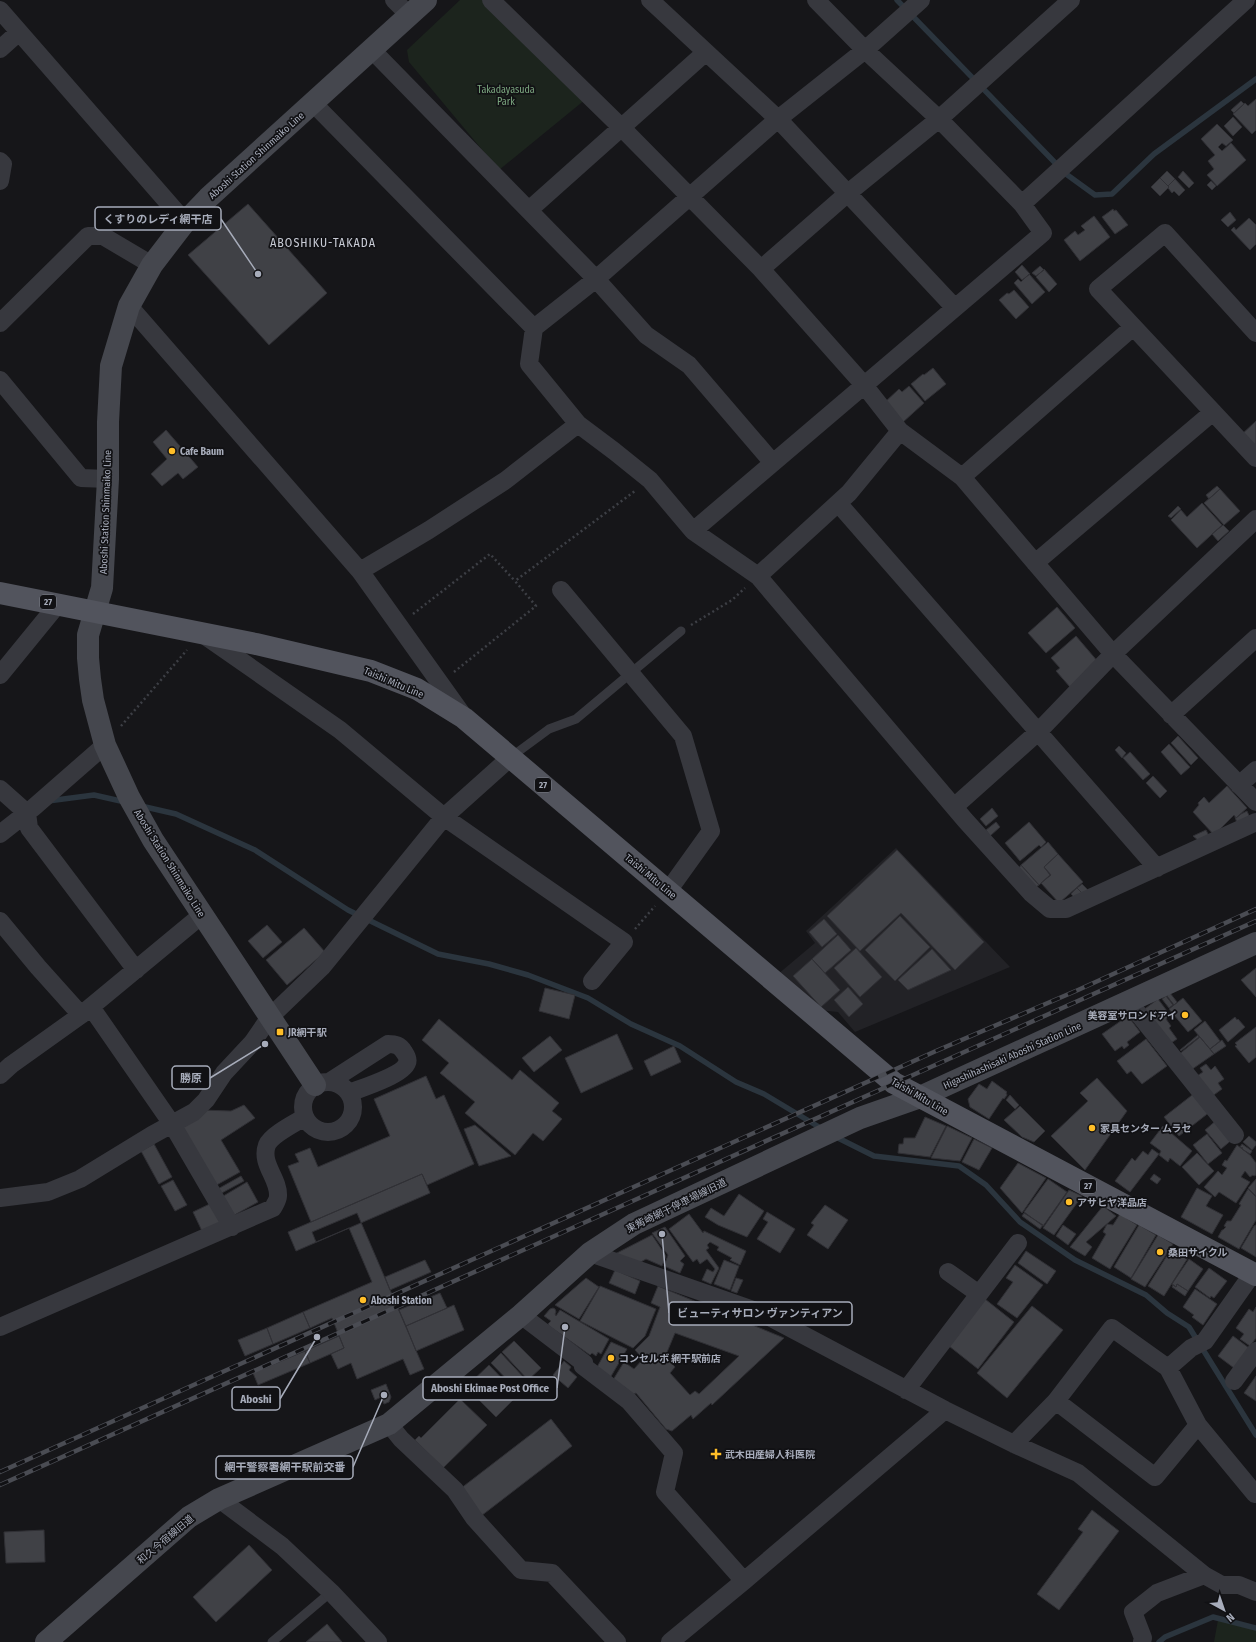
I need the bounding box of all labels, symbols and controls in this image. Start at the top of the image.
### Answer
park label: Takadayasuda Park [477,84,535,108]
street label: Aboshi Station Shinmaiko Line [206,110,307,202]
callout: くすりのレディ網干店 [95,207,221,230]
text: くすりのレディ網干店 [103,213,213,226]
district label: ABOSHIKU-TAKADA [270,236,376,250]
marker: Cafe Baum [167,446,177,456]
place label: Cafe Baum [180,446,224,458]
street label: Aboshi Station Shinmaiko Line [98,450,114,574]
road number: 27 [40,595,56,609]
street label: Taishi Mitu Line [362,665,425,701]
road number: 27 [535,778,551,792]
street label: Aboshi Station Shinmaiko Line [131,808,207,920]
street label: Taishi Mitu Line [622,852,679,902]
place label: 美容室サロンドアイ [1088,1010,1177,1022]
marker: 美容室サロンドアイ [1180,1010,1190,1020]
street label: Higashihashisaki Aboshi Station Line [941,1020,1083,1092]
marker: JR網干駅 [275,1027,285,1037]
place label: JR網干駅 [287,1027,328,1039]
callout: 勝原 [172,1066,210,1089]
text: 勝原 [180,1072,202,1085]
street label: Taishi Mitu Line [889,1076,950,1118]
marker: 家具センター ムラセ [1087,1123,1097,1133]
place label: 家具センター ムラセ [1100,1123,1192,1135]
street label: 東觜崎網干停車場線旧道 [624,1176,729,1235]
road number: 27 [1080,1179,1096,1193]
marker: アサヒヤ洋品店 [1064,1197,1074,1207]
place label: アサヒヤ洋品店 [1077,1197,1147,1209]
marker: 桑田サイクル [1155,1247,1165,1257]
place label: 桑田サイクル [1168,1247,1228,1259]
marker: Aboshi Station [358,1295,368,1305]
place label: Aboshi Station [370,1295,432,1307]
callout: ビューティサロン ヴァンティアン [669,1302,852,1325]
text: ビューティサロン ヴァンティアン [677,1307,843,1320]
marker: コンセルボ 網干駅前店 [606,1353,616,1363]
place label: コンセルボ 網干駅前店 [619,1353,721,1365]
callout: Aboshi Ekimae Post Office [423,1377,557,1400]
text: Aboshi Ekimae Post Office [430,1382,549,1395]
callout: Aboshi [232,1387,280,1410]
text: Aboshi [239,1393,272,1406]
marker: 武木田産婦人科医院 [710,1448,722,1460]
place label: 武木田産婦人科医院 [725,1449,815,1461]
callout: 網干警察署網干駅前交番 [216,1456,353,1479]
text: 網干警察署網干駅前交番 [225,1461,346,1474]
street label: 和久今宿線旧道 [135,1513,196,1567]
north arrow [1204,1590,1244,1630]
text: N [1223,1610,1237,1624]

